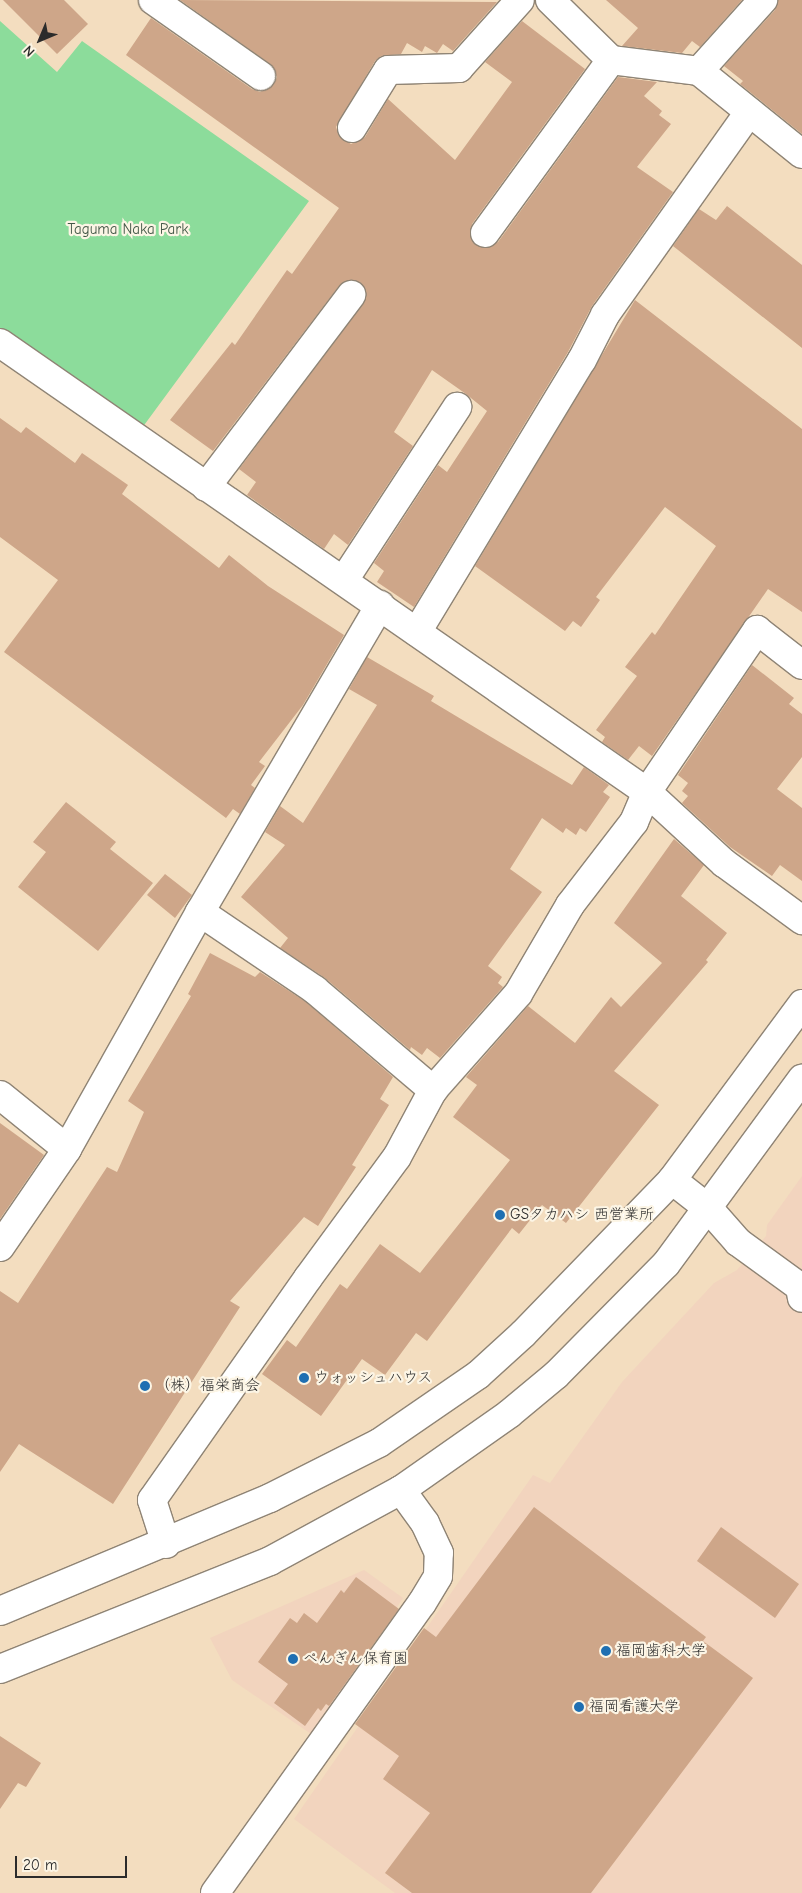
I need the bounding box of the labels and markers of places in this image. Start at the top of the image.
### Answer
place label: GSタカハシ 西営業所 [510,1206,654,1224]
marker: GSタカハシ 西営業所 [494,1209,506,1221]
place label: ウォッシュハウス [314,1369,434,1387]
marker: ウォッシュハウス [298,1372,310,1384]
place label: （株）福栄商会 [155,1377,260,1395]
marker: （株）福栄商会 [139,1380,151,1392]
place label: 福岡歯科大学 [616,1642,706,1660]
marker: 福岡歯科大学 [600,1645,612,1657]
place label: ぺんぎん保育園 [303,1650,408,1668]
marker: ぺんぎん保育園 [287,1653,299,1665]
place label: 福岡看護大学 [589,1698,679,1716]
marker: 福岡看護大学 [573,1701,585,1713]

